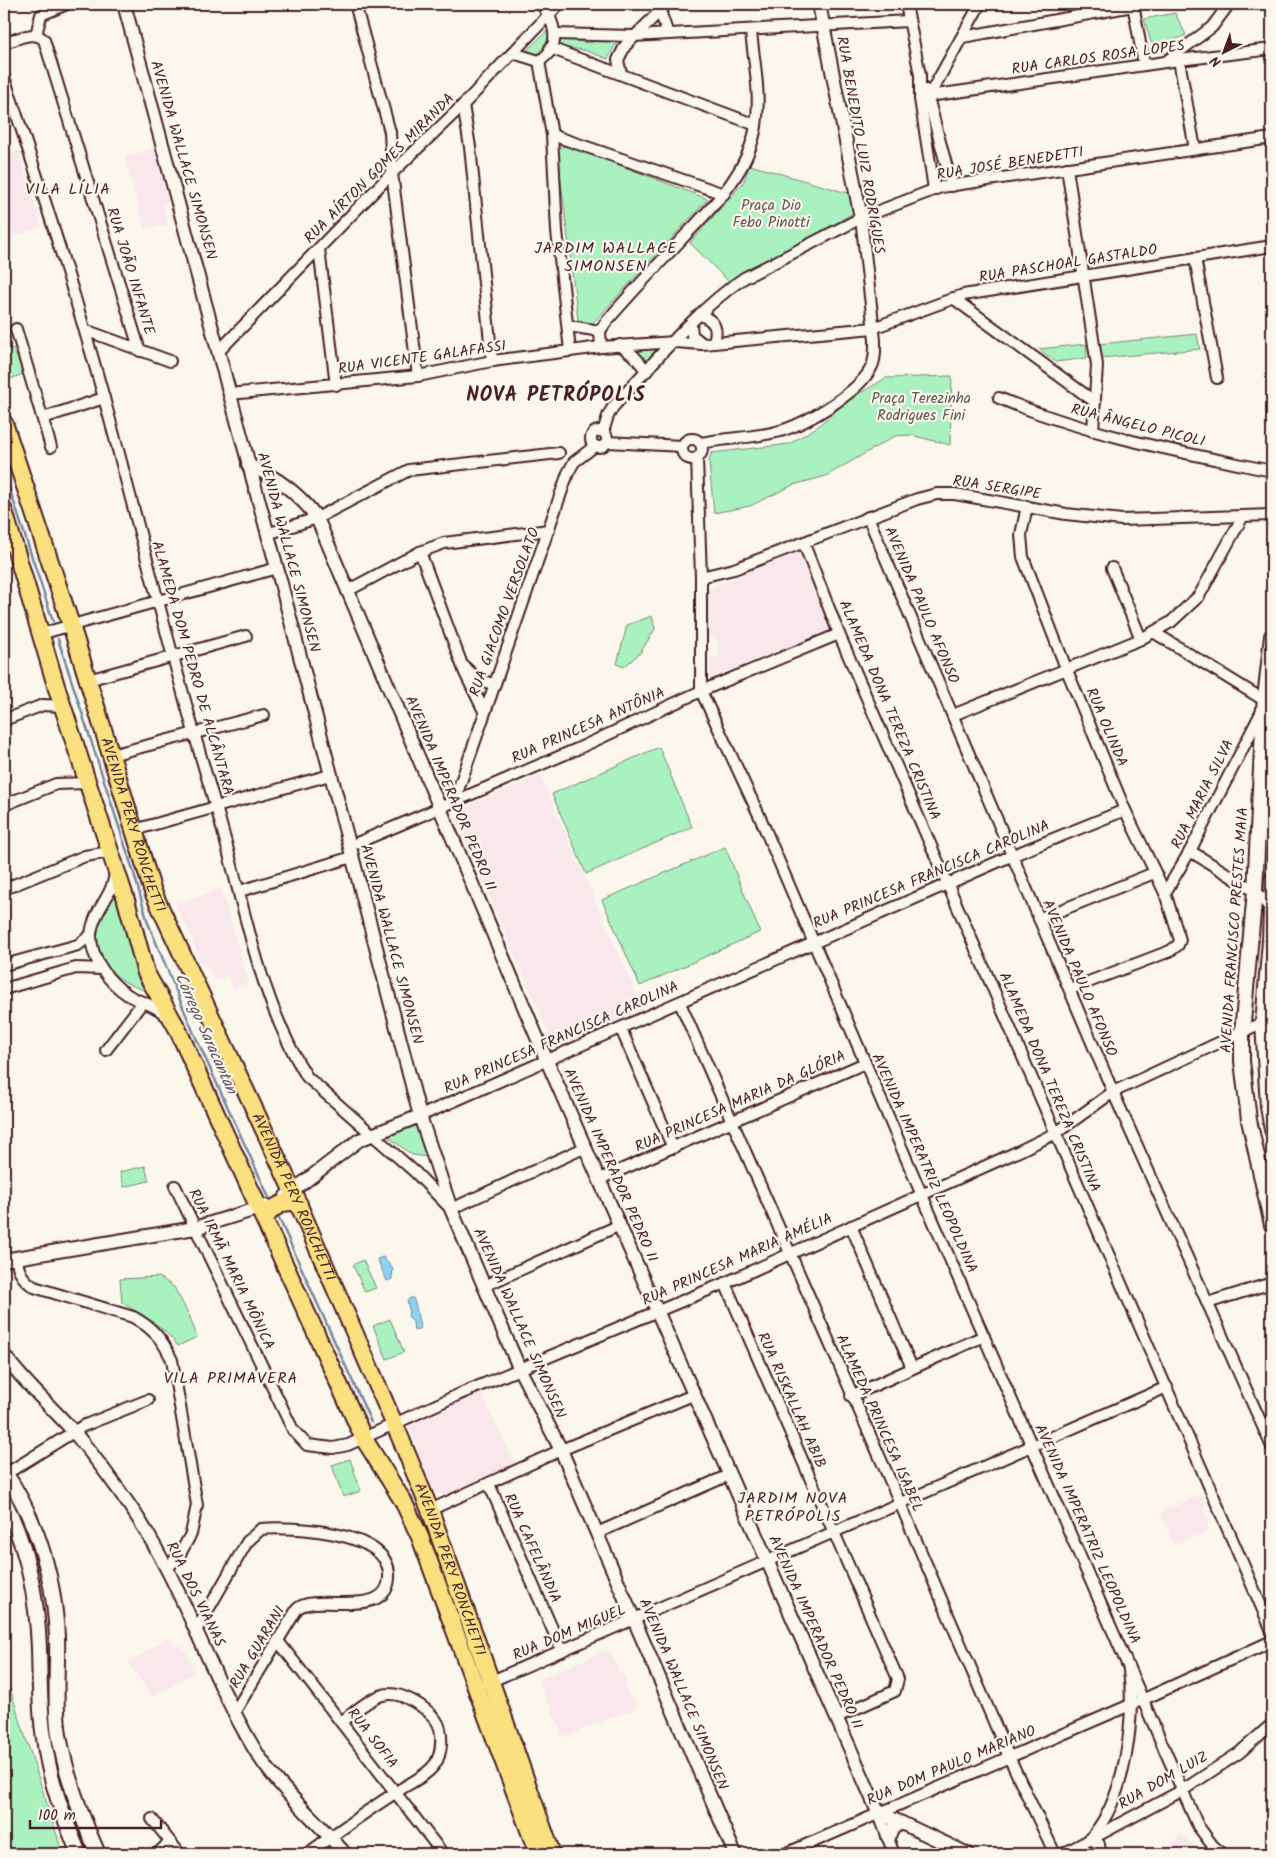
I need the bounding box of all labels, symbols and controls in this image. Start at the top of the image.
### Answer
north arrow [1198,28,1248,78]
street label: RUA BENEDITO LUIZ RODRIGUES [829,34,891,256]
street label: RUA CARLOS ROSA LOPES [1010,34,1186,82]
text: N [1205,50,1227,72]
street label: AVENIDA WALLACE SIMONSEN [143,58,223,263]
street label: RUA AÍRTON GOMES MIRANDA [299,88,461,250]
street label: RUA JOSÉ BENEDETTI [935,140,1086,187]
district label: VILA LÍLIA [25,177,111,202]
park label: Praça Dio Febo Pinotti [733,194,811,235]
street label: RUA JOÃO INFANTE [99,205,161,339]
district label: JARDIM WALLACE SIMONSEN [534,236,678,279]
street label: RUA PASCHOAL GASTALDO [977,238,1159,290]
street label: RUA VICENTE GALAFASSI [337,334,508,382]
district label: NOVA PETRÓPOLIS [466,380,646,412]
park label: Praça Terezinha Rodrigues Fini [871,387,971,428]
street label: RUA ÂNGELO PICOLI [1068,398,1208,454]
street label: AVENIDA WALLACE SIMONSEN [250,450,326,655]
street label: RUA SERGIPE [951,469,1044,507]
street label: AVENIDA PAULO AFONSO [877,523,965,688]
street label: RUA GIACOMO VERSOLATO [463,524,547,700]
street label: ALAMEDA DOM PEDRO DE ALCÂNTARA [144,538,240,799]
street label: ALAMEDA DONA TEREZA CRISTINA [832,597,946,824]
street label: RUA PRINCESA ANTÔNIA [508,681,669,771]
street label: RUA OLINDA [1079,684,1134,771]
street label: AVENIDA IMPERADOR PEDRO II [398,692,502,895]
street label: AVENIDA PERY RONCHETTI [93,734,172,917]
street label: RUA MARIA SILVA [1165,735,1241,853]
street label: AVENIDA FRANCISCO PRESTES MAIA [1214,806,1256,1054]
street label: RUA PRINCESA FRANCISCA CAROLINA [809,814,1054,936]
street label: AVENIDA WALLACE SIMONSEN [353,842,429,1047]
street label: AVENIDA PAULO AFONSO [1035,896,1123,1061]
water label: Córrego Saracantan [168,969,244,1099]
street label: ALAMEDA DONA TEREZA CRISTINA [992,969,1106,1196]
street label: RUA PRINCESA FRANCISCA CAROLINA [440,975,683,1101]
street label: RUA PRINCESA MARIA DA GLÓRIA [631,1044,850,1159]
street label: AVENIDA IMPERATRIZ LEOPOLDINA [865,1049,984,1277]
street label: AVENIDA IMPERADOR PEDRO II [556,1064,664,1267]
street label: AVENIDA PERY RONCHETTI [245,1109,342,1286]
street label: RUA IRMÃ MARIA MÔNICA [182,1185,281,1354]
street label: RUA PRINCESA MARIA AMÉLIA [638,1207,837,1313]
street label: AVENIDA WALLACE SIMONSEN [466,1224,572,1423]
street label: RUA RISKALLAH ABIB [750,1329,832,1472]
street label: ALAMEDA PRINCESA ISABEL [829,1331,929,1516]
district label: VILA PRIMAVERA [164,1366,298,1391]
street label: AVENIDA IMPERATRIZ LEOPOLDINA [1028,1420,1147,1648]
street label: AVENIDA PERY RONCHETTI [407,1479,492,1660]
district label: JARDIM NOVA PETRÓPOLIS [738,1486,848,1529]
street label: RUA CAFELÂNDIA [497,1489,567,1607]
street label: AVENIDA IMPERADOR PEDRO II [761,1531,869,1734]
street label: RUA DOS VIANAS [159,1538,231,1651]
street label: AVENIDA WALLACE SIMONSEN [632,1595,734,1794]
street label: RUA DOM MIGUEL [509,1598,630,1668]
street label: RUA GUARANI [224,1601,292,1693]
street label: RUA SOFIA [341,1703,404,1774]
street label: RUA DOM PAULO MARIANO [863,1719,1040,1813]
street label: RUA DOM LUIZ [1114,1745,1213,1816]
scale bar [30,1798,161,1830]
text: 100 m [38,1804,76,1828]

